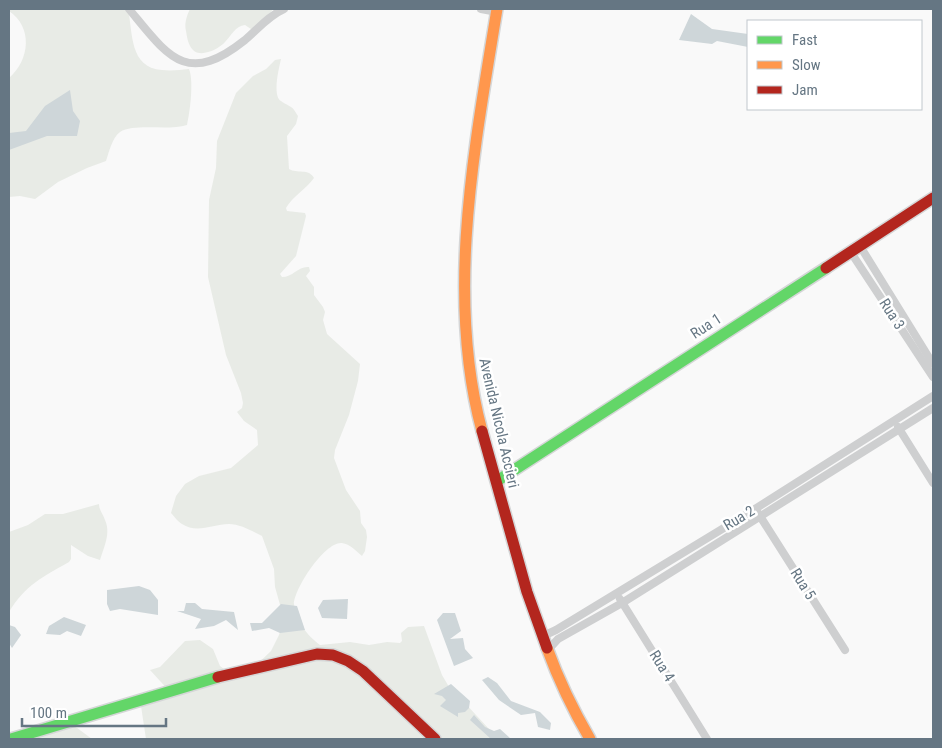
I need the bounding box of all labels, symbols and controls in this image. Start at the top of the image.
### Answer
legend [747,20,922,110]
text: Fast [792,31,817,49]
text: Slow [792,56,821,74]
text: Jam [792,81,818,99]
street label: Rua 3 [875,295,909,333]
street label: Rua 1 [687,309,725,343]
street label: Avenida Nicola Accieri [475,356,523,490]
street label: Rua 2 [720,502,758,534]
street label: Rua 5 [787,565,819,603]
street label: Rua 4 [646,647,678,685]
scale bar [22,696,166,728]
text: 100 m [30,704,67,722]

